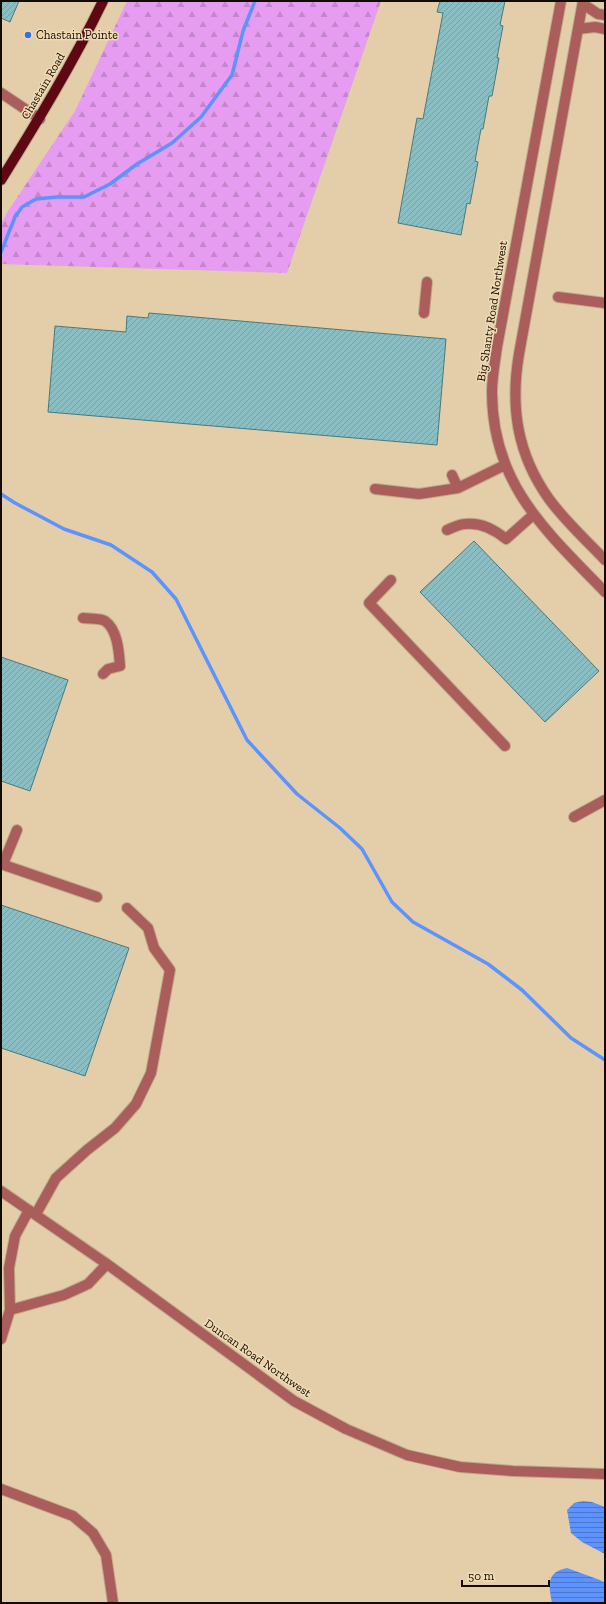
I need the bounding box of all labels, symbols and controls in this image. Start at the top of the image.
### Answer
place label: Chastain Pointe [36,28,118,42]
marker: Chastain Pointe [23,30,33,40]
street label: Chastain Road [18,50,68,122]
street label: Big Shanty Road Northwest [474,239,510,382]
street label: Duncan Road Northwest [202,1316,314,1400]
scale bar [462,1562,549,1588]
text: 50 m [468,1569,495,1583]

